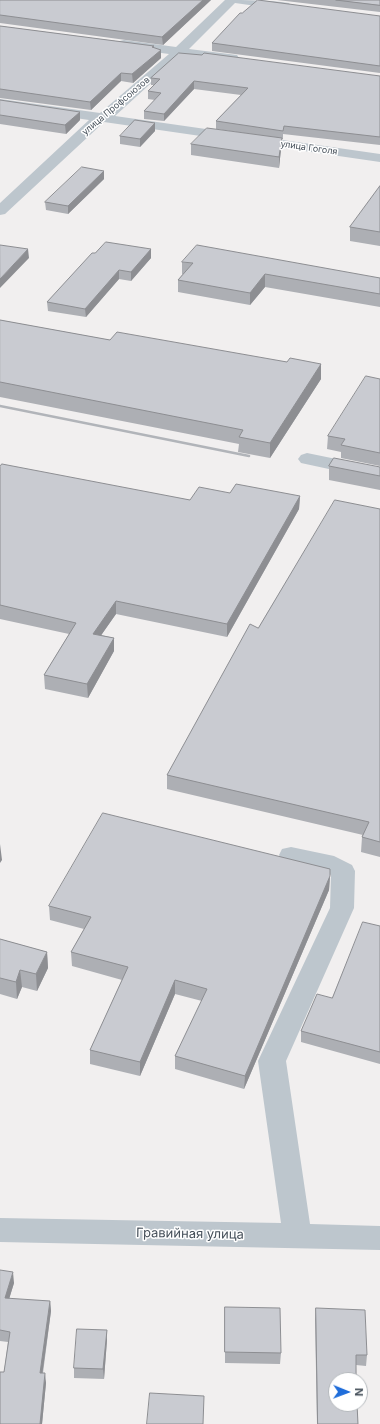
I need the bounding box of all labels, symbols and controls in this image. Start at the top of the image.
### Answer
street label: улица Профсоюзов [80,75,152,137]
street label: улица Гоголя [280,139,338,157]
street label: Гравийная улица [136,1225,244,1243]
north arrow [328,1372,368,1412]
text: N [352,1388,366,1397]

